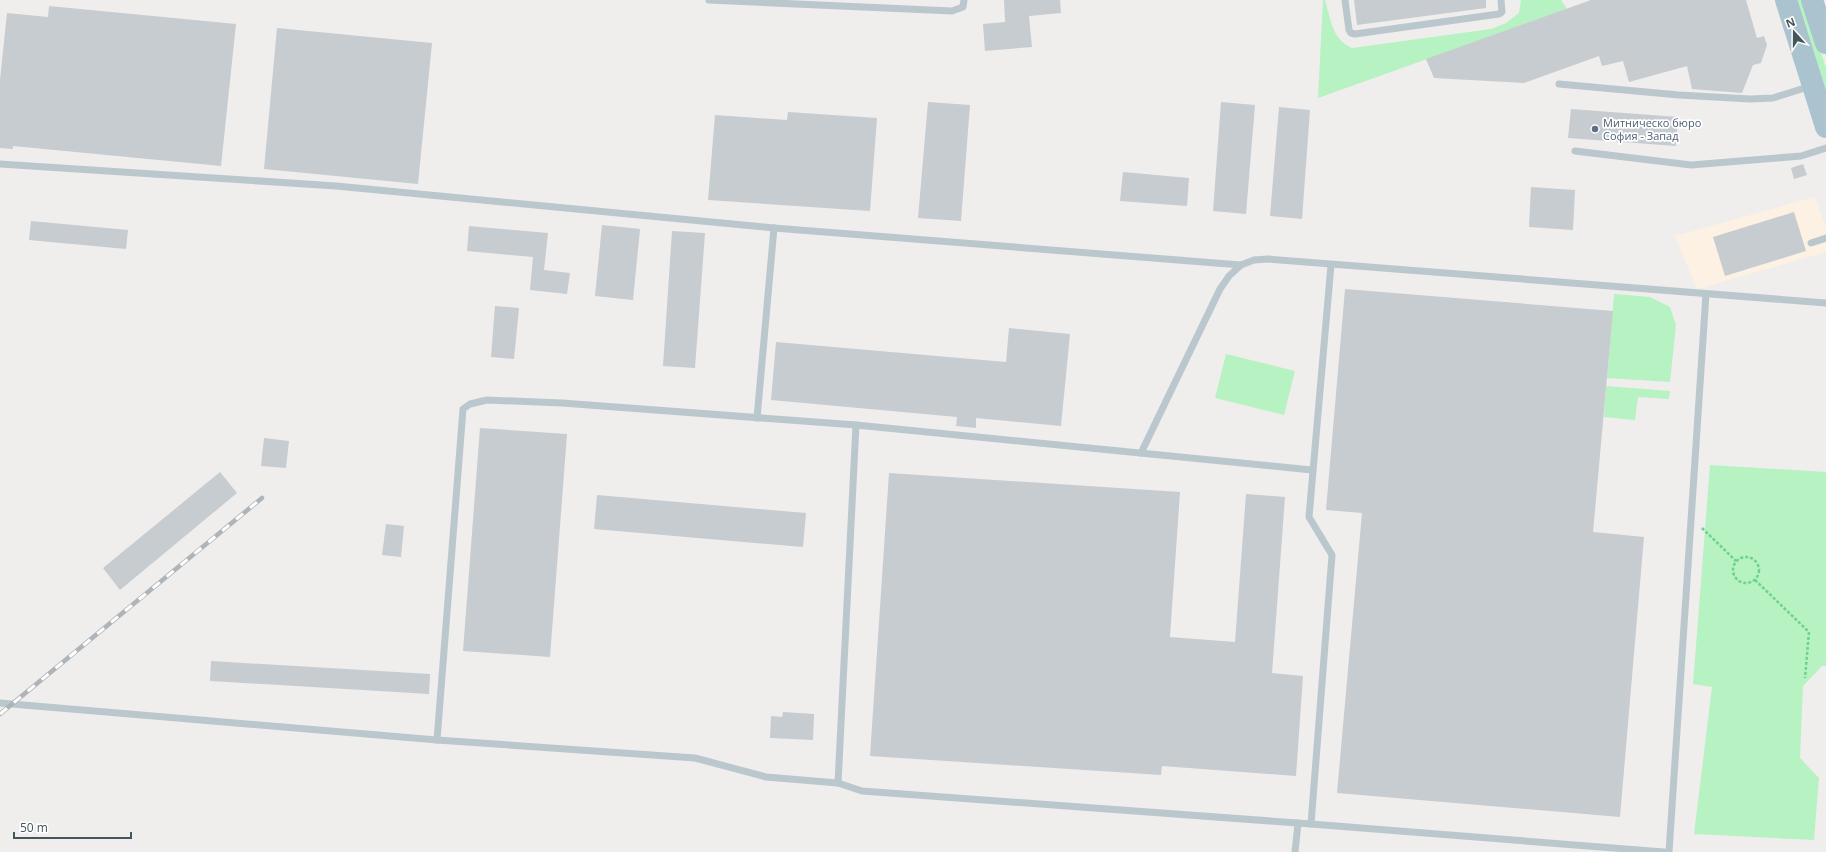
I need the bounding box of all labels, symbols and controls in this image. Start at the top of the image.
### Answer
north arrow [1774,12,1814,52]
text: N [1783,14,1797,31]
place label: Митническо бюро София - Запад [1603,115,1702,143]
marker: Митническо бюро София - Запад [1590,124,1600,134]
scale bar [14,814,131,840]
text: 50 m [20,819,48,836]

